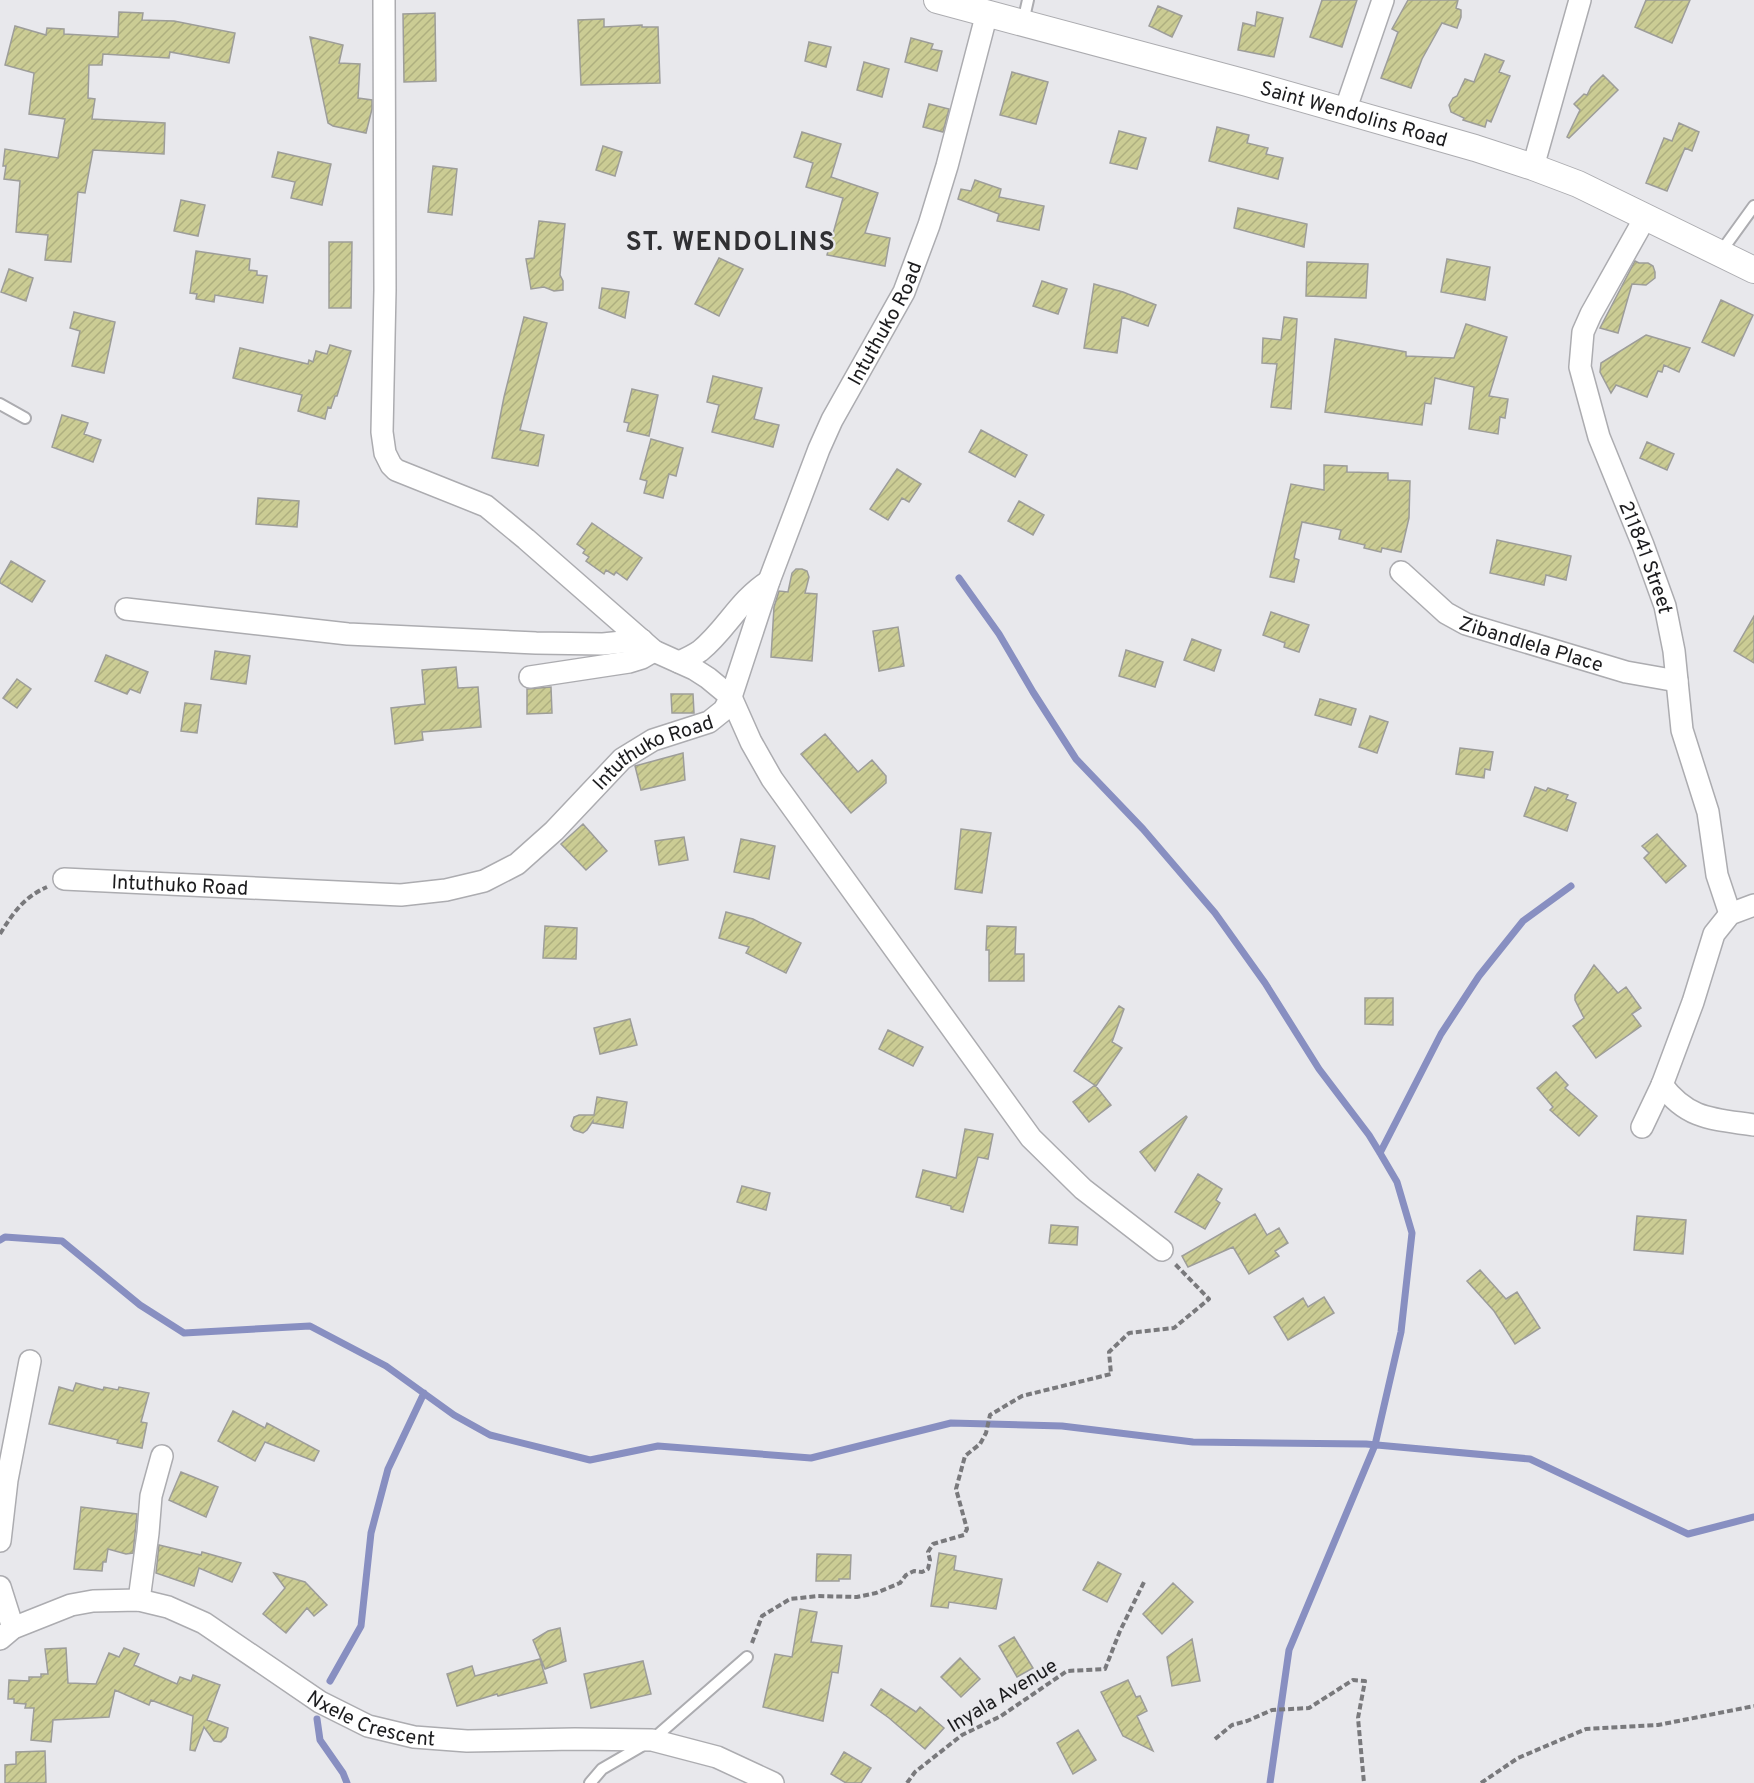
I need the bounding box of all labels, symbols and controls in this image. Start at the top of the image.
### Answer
street label: Saint Wendolins Road [1256,76,1450,154]
district label: ST. WENDOLINS [626,227,836,260]
street label: Intuthuko Road [843,258,929,391]
street label: 211841 Street [1611,497,1677,616]
street label: Zibandlela Place [1456,612,1606,679]
street label: Intuthuko Road [588,710,717,797]
street label: Intuthuko Road [111,870,249,903]
street label: Inyala Avenue [943,1654,1063,1740]
street label: Nxele Crescent [301,1686,436,1754]

